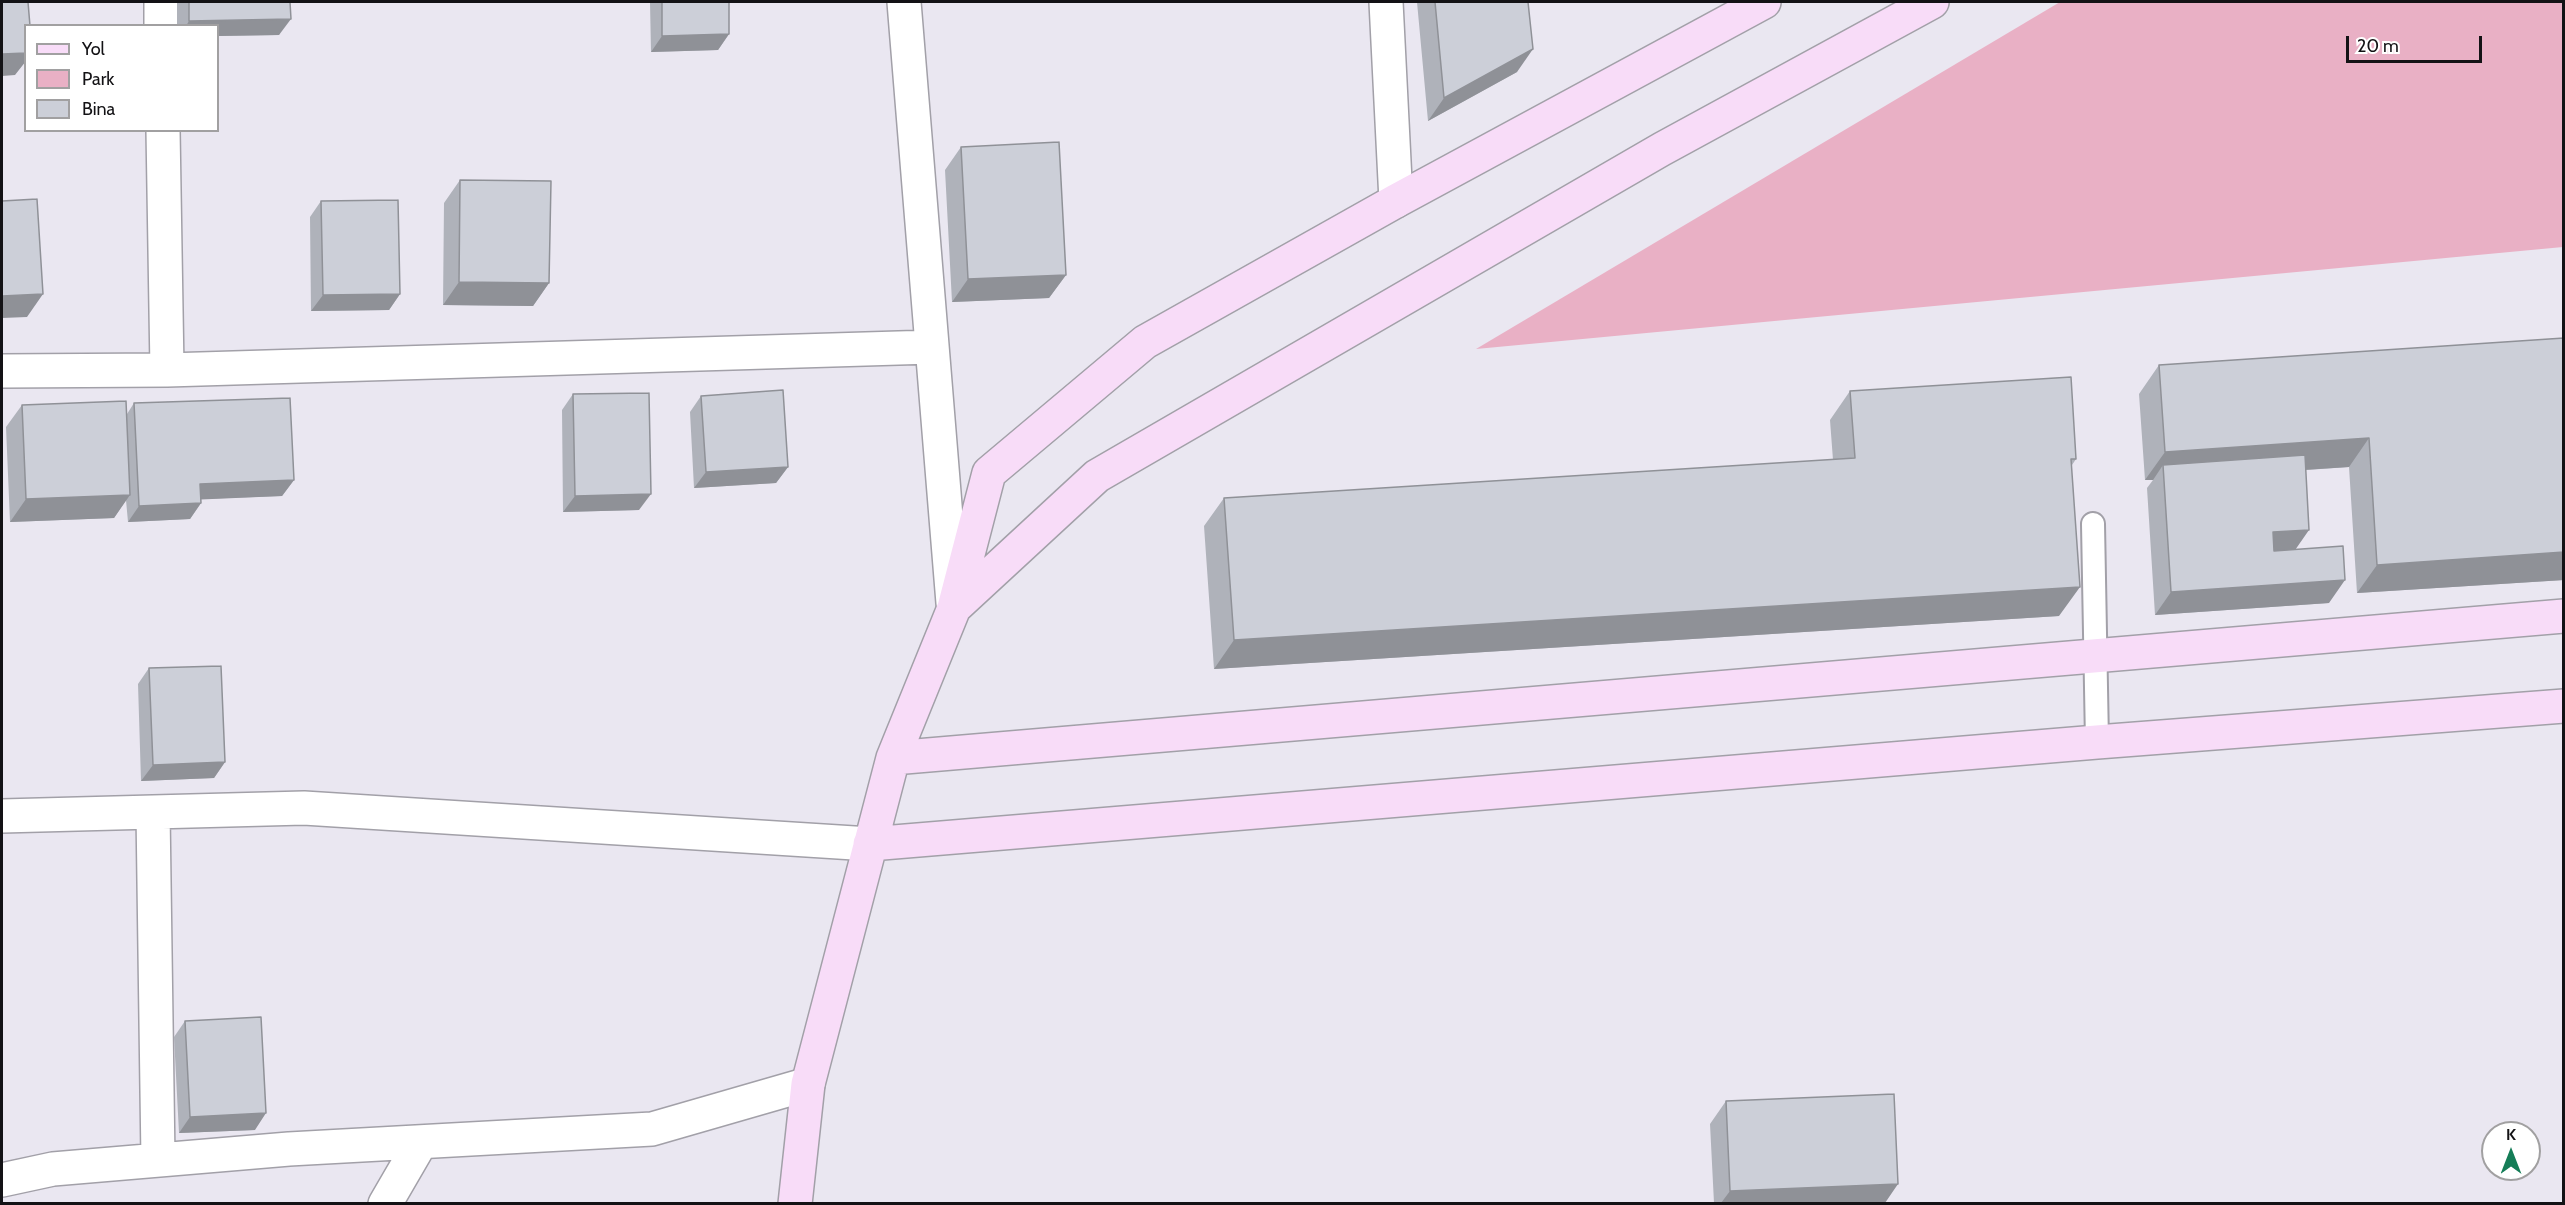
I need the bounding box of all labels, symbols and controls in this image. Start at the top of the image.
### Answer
legend [24,24,219,132]
scale bar [2349,24,2486,62]
text: 20 m [2357,35,2399,57]
text: Yol [82,38,105,60]
text: Park [82,68,114,90]
text: Bina [82,98,115,120]
north arrow [2481,1121,2541,1181]
text: K [2506,1125,2516,1144]

